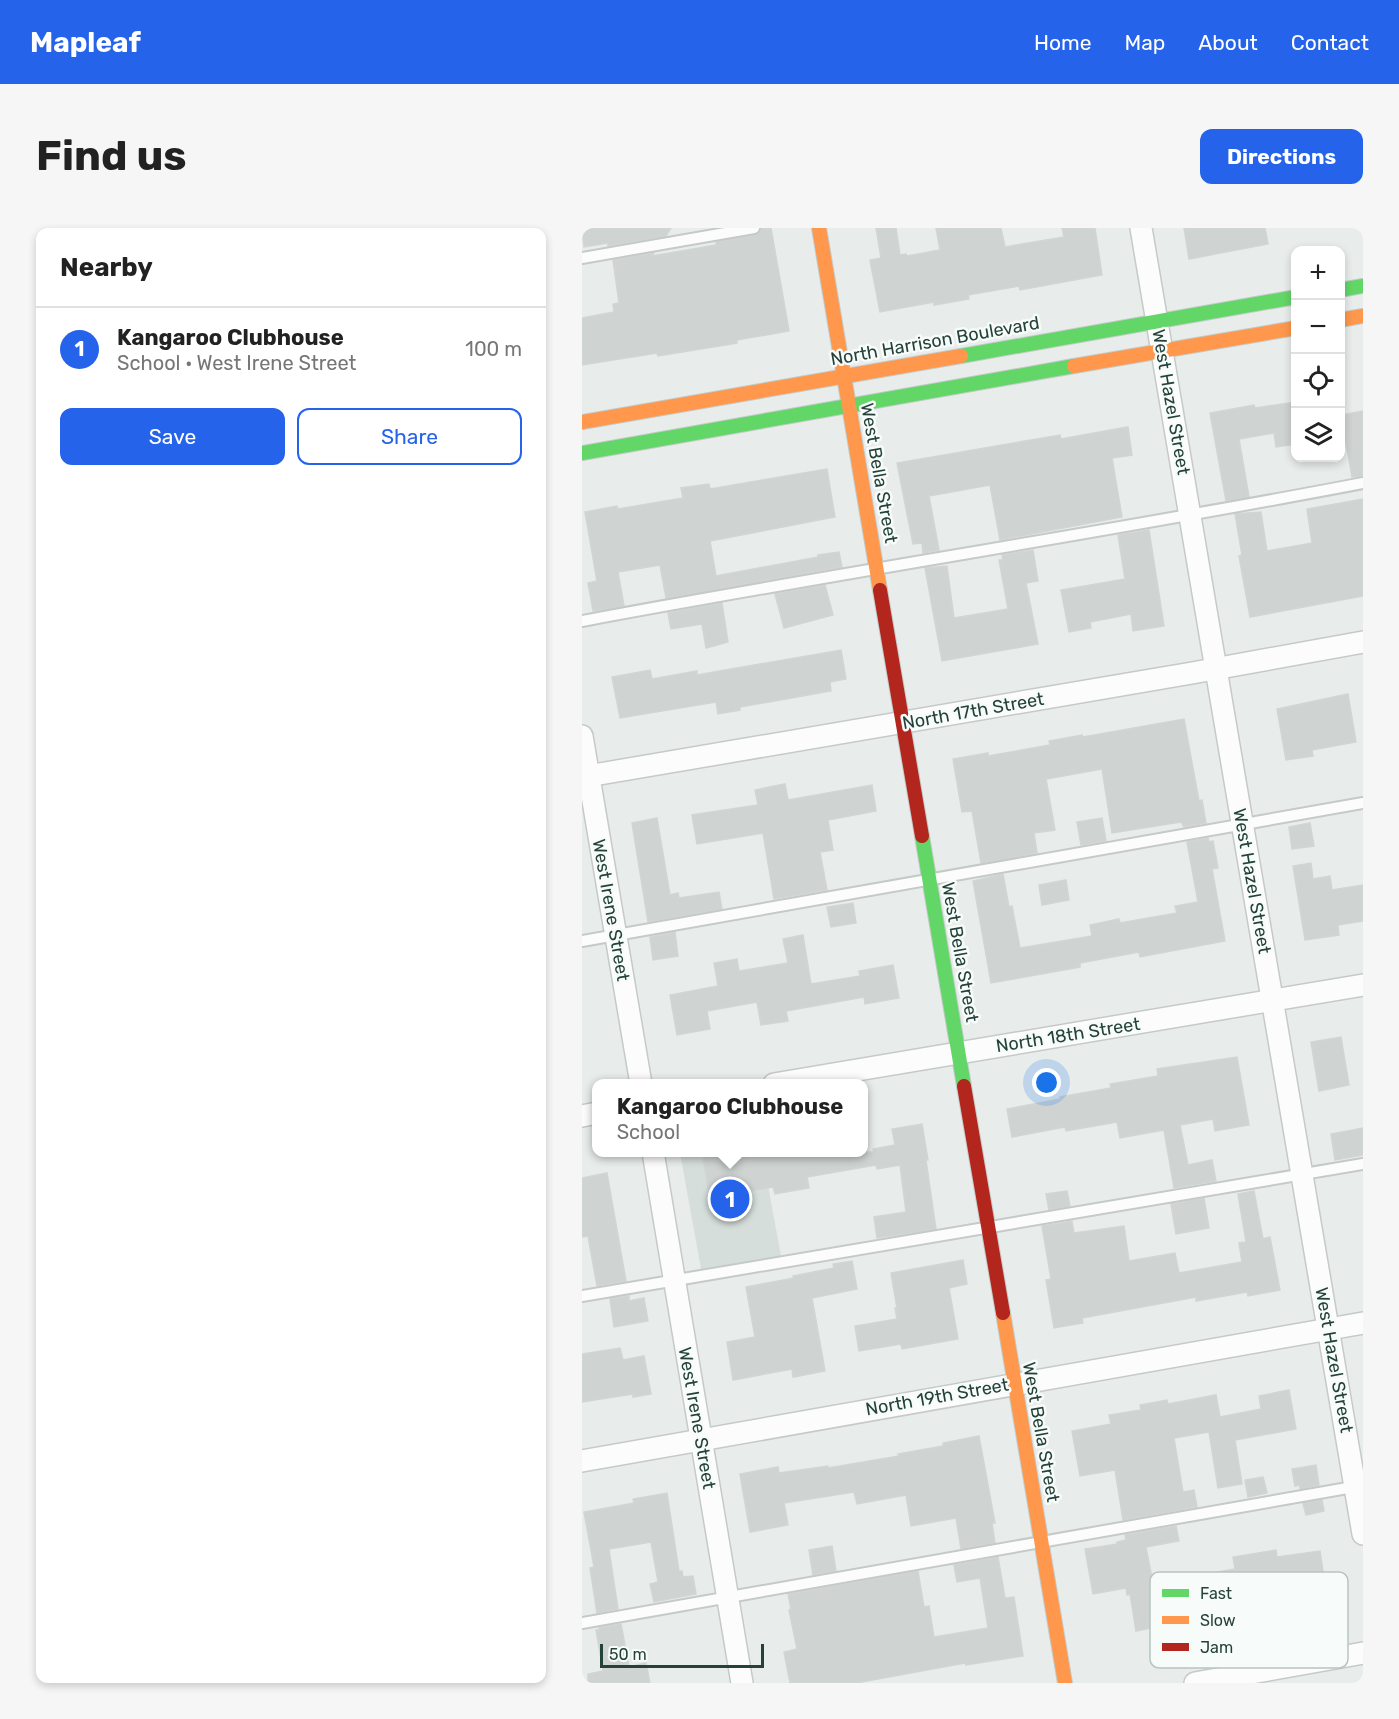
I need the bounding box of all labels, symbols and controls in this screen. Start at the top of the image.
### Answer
text: Mapleaf [30,26,141,59]
text: Home [1034,30,1091,55]
text: Map [1124,30,1165,55]
text: About [1198,30,1258,55]
text: Contact [1291,30,1369,55]
button: Directions [1200,129,1363,184]
text: Find us [36,131,187,181]
map controls [1291,246,1345,462]
button: + [1291,246,1345,300]
text: Nearby [60,252,153,283]
button: − [1291,300,1345,354]
street label: North Harrison Boulevard [829,312,1041,370]
text: Kangaroo Clubhouse [117,324,344,351]
street label: West Hazel Street [1147,327,1195,477]
text: 1 [75,337,84,361]
text: 100 m [465,337,522,361]
text: School · West Irene Street [117,351,356,375]
button: locate [1291,354,1345,408]
street label: West Bella Street [856,401,902,545]
button: Save [60,408,285,465]
button: Share [297,408,522,465]
button: layers [1291,408,1345,462]
street label: North 17th Street [900,688,1046,734]
street label: West Hazel Street [1228,806,1276,956]
street label: West Irene Street [588,837,634,983]
street label: West Bella Street [937,880,983,1024]
street label: North 18th Street [994,1013,1142,1057]
your location [1032,1068,1061,1097]
popup [592,1079,868,1157]
text: Kangaroo Clubhouse [617,1093,843,1120]
text: School [617,1120,680,1144]
pin: 1 [710,1176,750,1222]
street label: West Hazel Street [1310,1285,1358,1435]
street label: West Irene Street [674,1345,720,1491]
street label: West Bella Street [1018,1360,1064,1504]
street label: North 19th Street [864,1374,1010,1420]
legend [1150,1572,1348,1668]
text: Fast [1200,1584,1232,1603]
text: Slow [1200,1611,1236,1630]
text: Jam [1200,1638,1233,1657]
scale bar [600,1641,764,1668]
text: 50 m [609,1645,647,1664]

